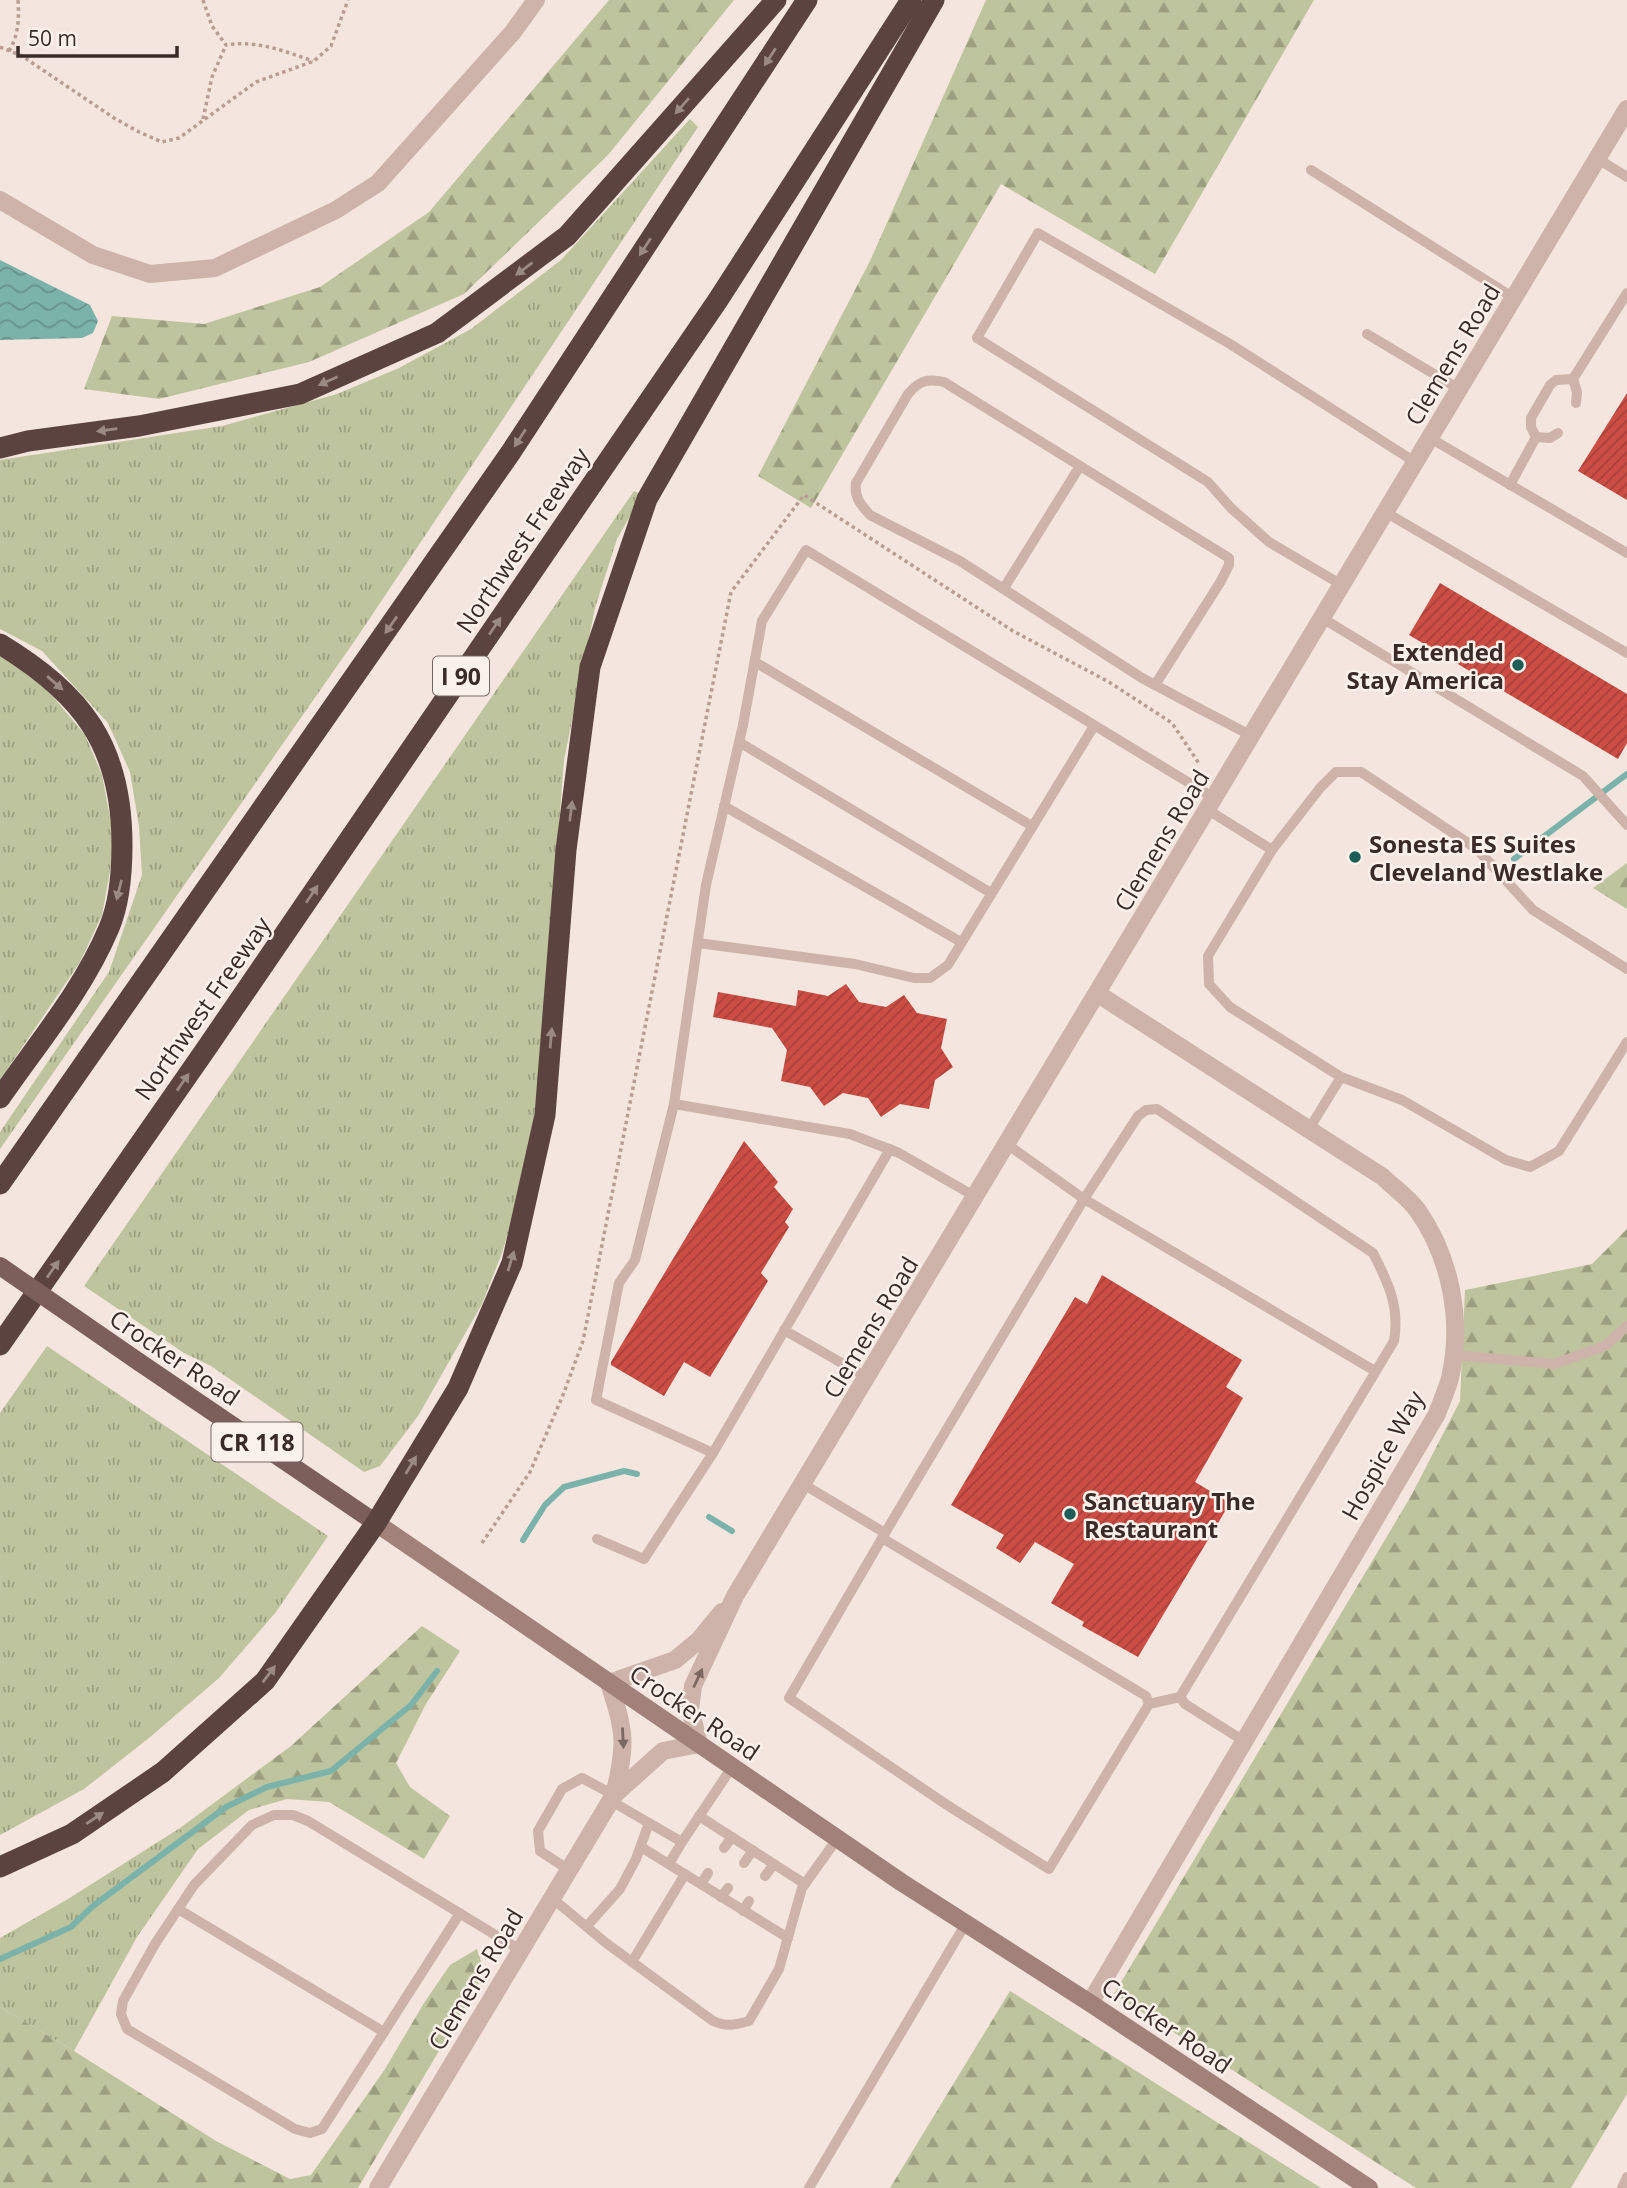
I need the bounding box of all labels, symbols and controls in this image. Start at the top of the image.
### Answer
scale bar [18,14,177,58]
text: 50 m [28,24,77,52]
one-way arrow [763,47,776,67]
one-way arrow [674,97,690,115]
one-way arrow [639,238,652,257]
one-way arrow [515,261,533,275]
street label: Clemens Road [1397,277,1507,431]
one-way arrow [318,375,338,387]
one-way arrow [96,425,118,436]
one-way arrow [514,428,527,448]
street label: Northwest Freeway [448,440,597,639]
one-way arrow [384,616,398,634]
one-way arrow [488,616,501,635]
place label: Extended Stay America [1347,635,1504,696]
road number: I 90 [433,656,489,696]
marker: Extended Stay America [1510,657,1526,673]
one-way arrow [46,675,63,691]
street label: Clemens Road [1106,763,1216,917]
one-way arrow [566,800,577,822]
place label: Sonesta ES Suites Cleveland Westlake [1369,827,1603,888]
marker: Sonesta ES Suites Cleveland Westlake [1347,849,1363,865]
one-way arrow [113,880,124,902]
one-way arrow [305,885,319,903]
street label: Northwest Freeway [126,909,278,1106]
one-way arrow [546,1026,557,1048]
one-way arrow [176,1073,190,1091]
one-way arrow [507,1250,517,1271]
street label: Clemens Road [815,1250,925,1404]
one-way arrow [46,1260,60,1278]
street label: Crocker Road [103,1301,247,1413]
street label: Hospice Way [1333,1384,1432,1526]
road number: CR 118 [212,1422,302,1462]
one-way arrow [405,1455,418,1474]
place label: Sanctuary The Restaurant [1084,1484,1255,1545]
marker: Sanctuary The Restaurant [1062,1506,1078,1522]
street label: Crocker Road [623,1656,767,1768]
one-way arrow [262,1666,277,1684]
one-way arrow [692,1668,704,1688]
one-way arrow [618,1728,629,1750]
one-way arrow [85,1812,104,1825]
street label: Clemens Road [420,1902,530,2056]
street label: Crocker Road [1095,1969,1239,2081]

